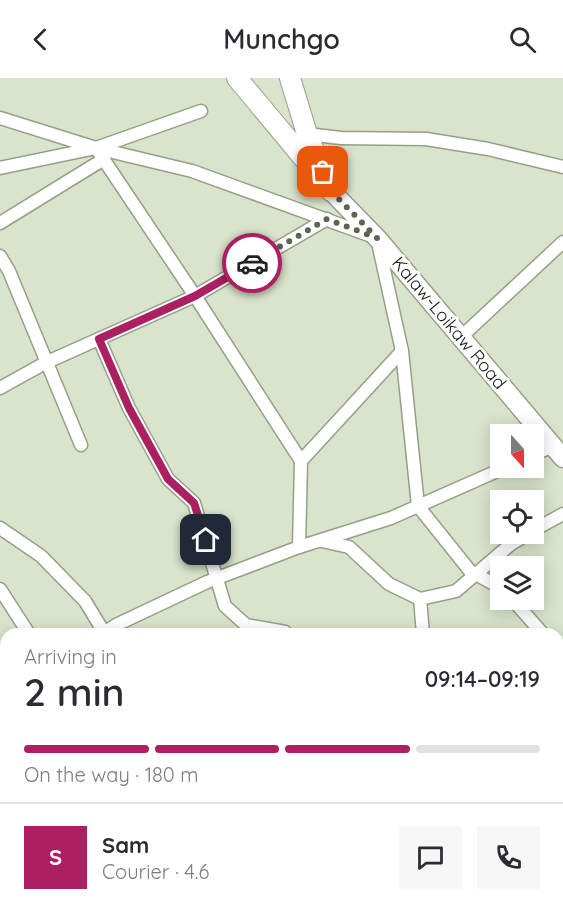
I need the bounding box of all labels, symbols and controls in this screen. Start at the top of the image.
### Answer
text: Munchgo [223,22,340,56]
icon: back [24,23,57,56]
icon: search [506,23,539,56]
pin [297,146,348,197]
icon: bag [306,155,339,188]
courier [222,233,282,293]
icon: car [236,247,269,280]
street label: Kalaw-Loikaw Road [387,252,512,394]
north arrow [490,424,544,478]
map controls [490,424,544,610]
button: locate [490,490,544,544]
pin [180,514,231,565]
icon: home [189,523,222,556]
button: layers [490,556,544,610]
text: Arriving in [24,644,117,669]
text: 09:14–09:19 [425,665,540,693]
text: 2 min [24,667,125,716]
text: On the way · 180 m [24,762,198,787]
button: chat [399,826,462,889]
button: phone [477,826,540,889]
text: Sam [102,831,149,859]
text: S [49,843,62,871]
text: Courier · 4.6 [102,859,209,884]

